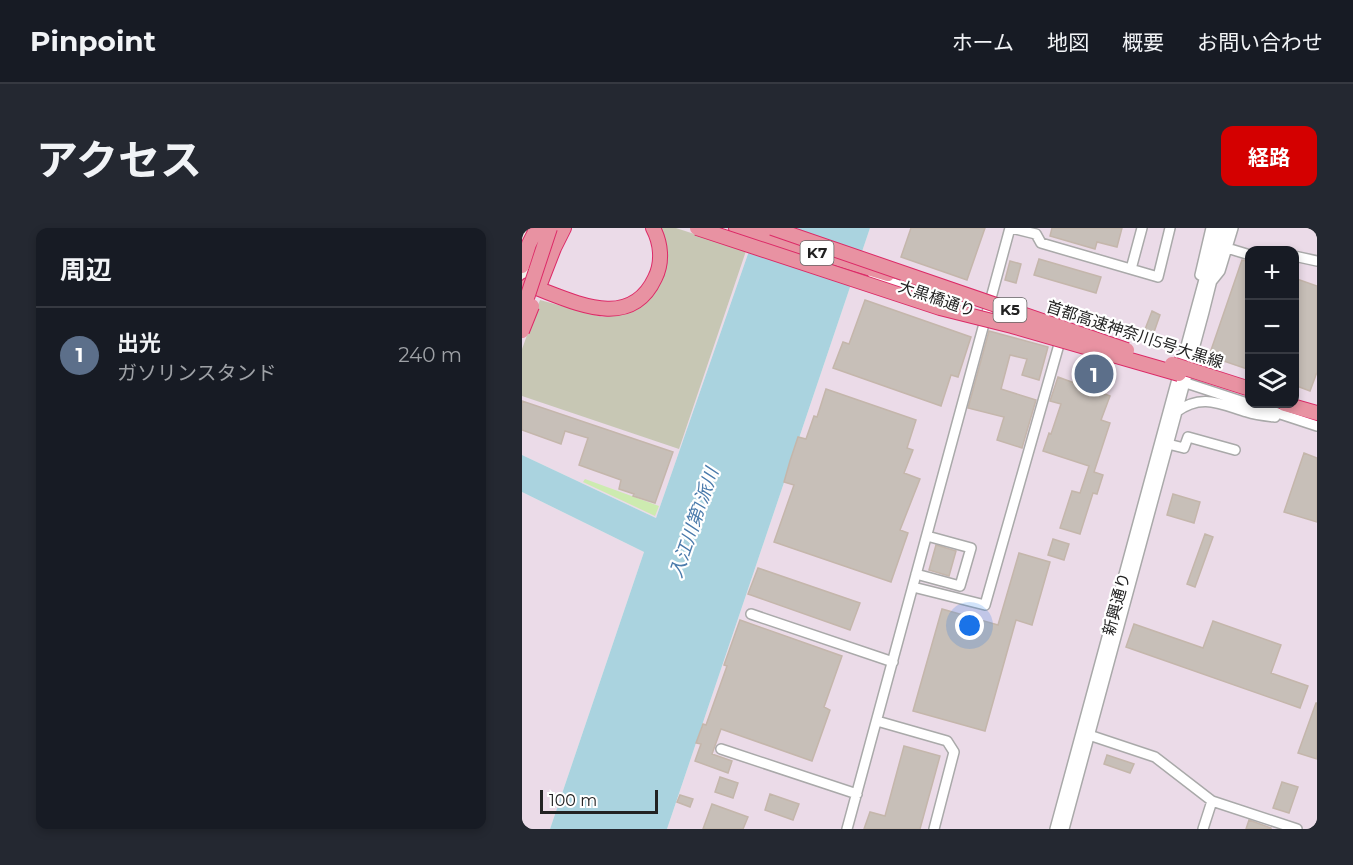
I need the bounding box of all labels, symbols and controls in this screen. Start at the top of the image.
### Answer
text: Pinpoint [30,24,156,58]
text: ホーム [952,30,1014,55]
text: 地図 [1047,30,1089,55]
text: 概要 [1122,30,1164,55]
text: お問い合わせ [1197,30,1323,55]
button: 経路 [1221,126,1317,186]
text: アクセス [36,134,202,186]
road number: K7 [800,241,834,265]
map controls [1245,246,1299,408]
button: + [1245,246,1299,300]
text: 周辺 [60,254,112,286]
street label: 大黒橋通り [896,276,978,320]
street label: 首都高速神奈川5号大黒線 [1044,297,1226,372]
road number: K5 [994,298,1026,322]
button: − [1245,300,1299,354]
text: 出光 [117,330,161,357]
text: 1 [76,343,83,367]
text: 240 m [398,343,462,367]
pin: 1 [1074,352,1114,396]
button: layers [1245,354,1299,408]
text: ガソリンスタンド [117,361,277,385]
water label: 入江川第1派川 [665,463,724,581]
street label: 新興通り [1099,571,1134,638]
your location [955,611,984,640]
scale bar [540,787,658,814]
text: 100 m [549,791,597,810]

